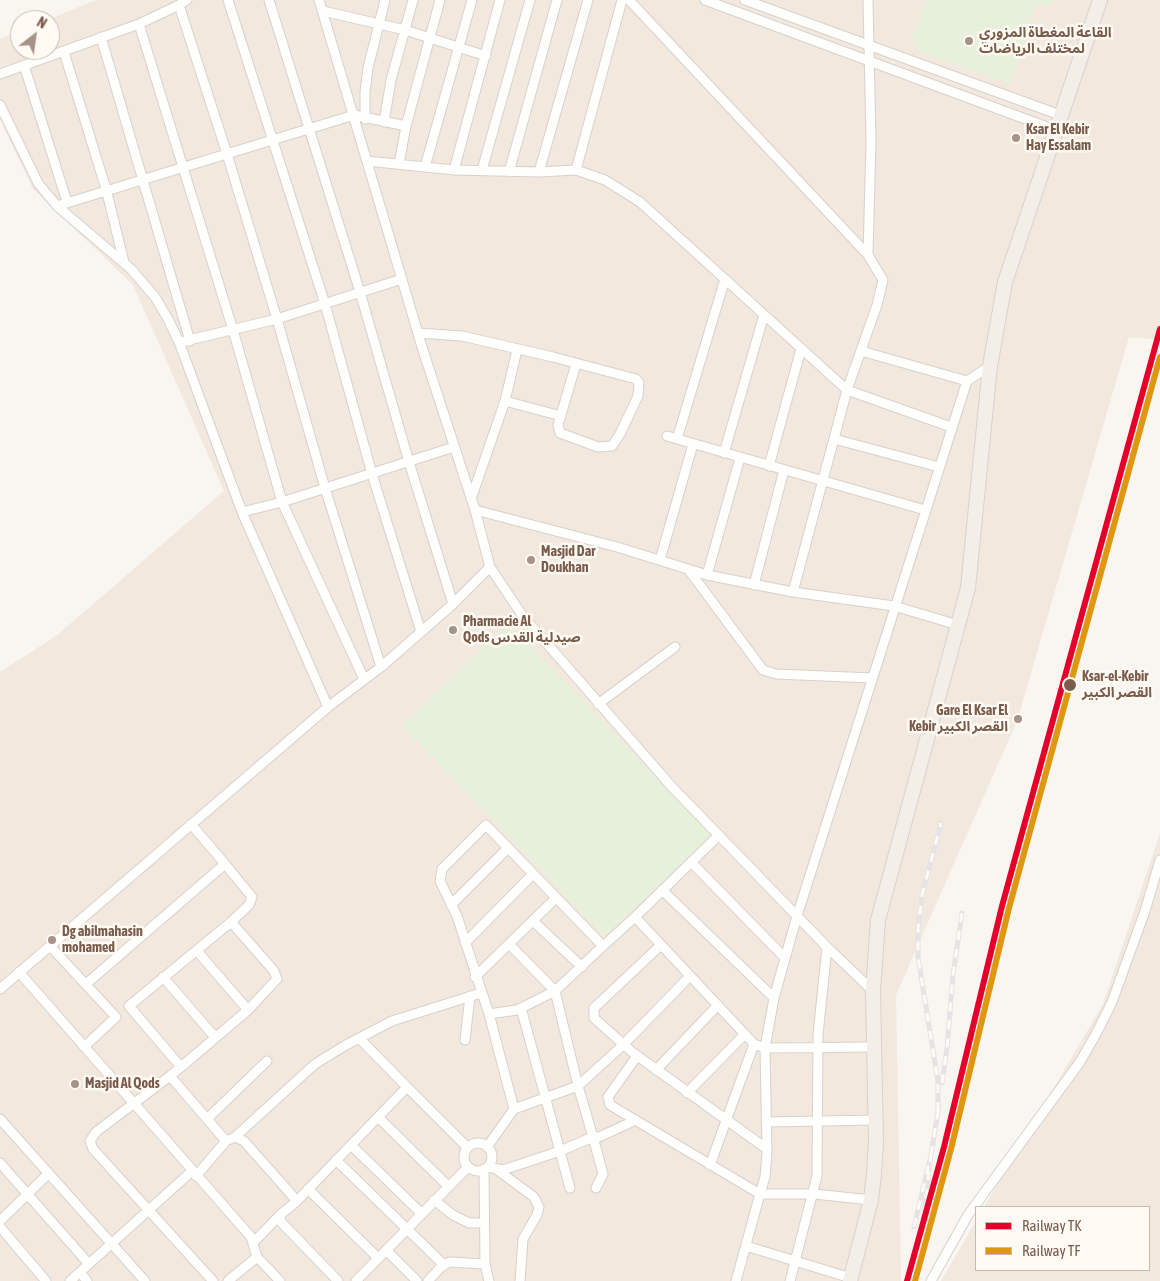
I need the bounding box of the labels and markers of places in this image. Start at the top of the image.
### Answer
place label: القاعة المغطاة المزوري لمختلف الرياضات [979,25,1112,58]
marker: القاعة المغطاة المزوري لمختلف الرياضات [963,35,975,47]
place label: Ksar El Kebir Hay Essalam [1026,122,1091,154]
marker: Ksar El Kebir Hay Essalam [1010,132,1022,144]
place label: Masjid Dar Doukhan [541,544,595,576]
marker: Masjid Dar Doukhan [525,554,537,566]
place label: Pharmacie Al Qods صيدلية القدس [463,614,581,646]
marker: Pharmacie Al Qods صيدلية القدس [447,624,459,636]
place label: Ksar-el-Kebir القصر الكبير [1082,669,1152,702]
marker: Ksar-el-Kebir القصر الكبير [1062,677,1078,693]
place label: Gare El Ksar El Kebir القصر الكبير [909,703,1008,736]
marker: Gare El Ksar El Kebir القصر الكبير [1012,713,1024,725]
place label: Dg abilmahasin mohamed [62,924,143,956]
marker: Dg abilmahasin mohamed [46,934,58,946]
place label: Masjid Al Qods [85,1076,160,1092]
marker: Masjid Al Qods [69,1078,81,1090]

